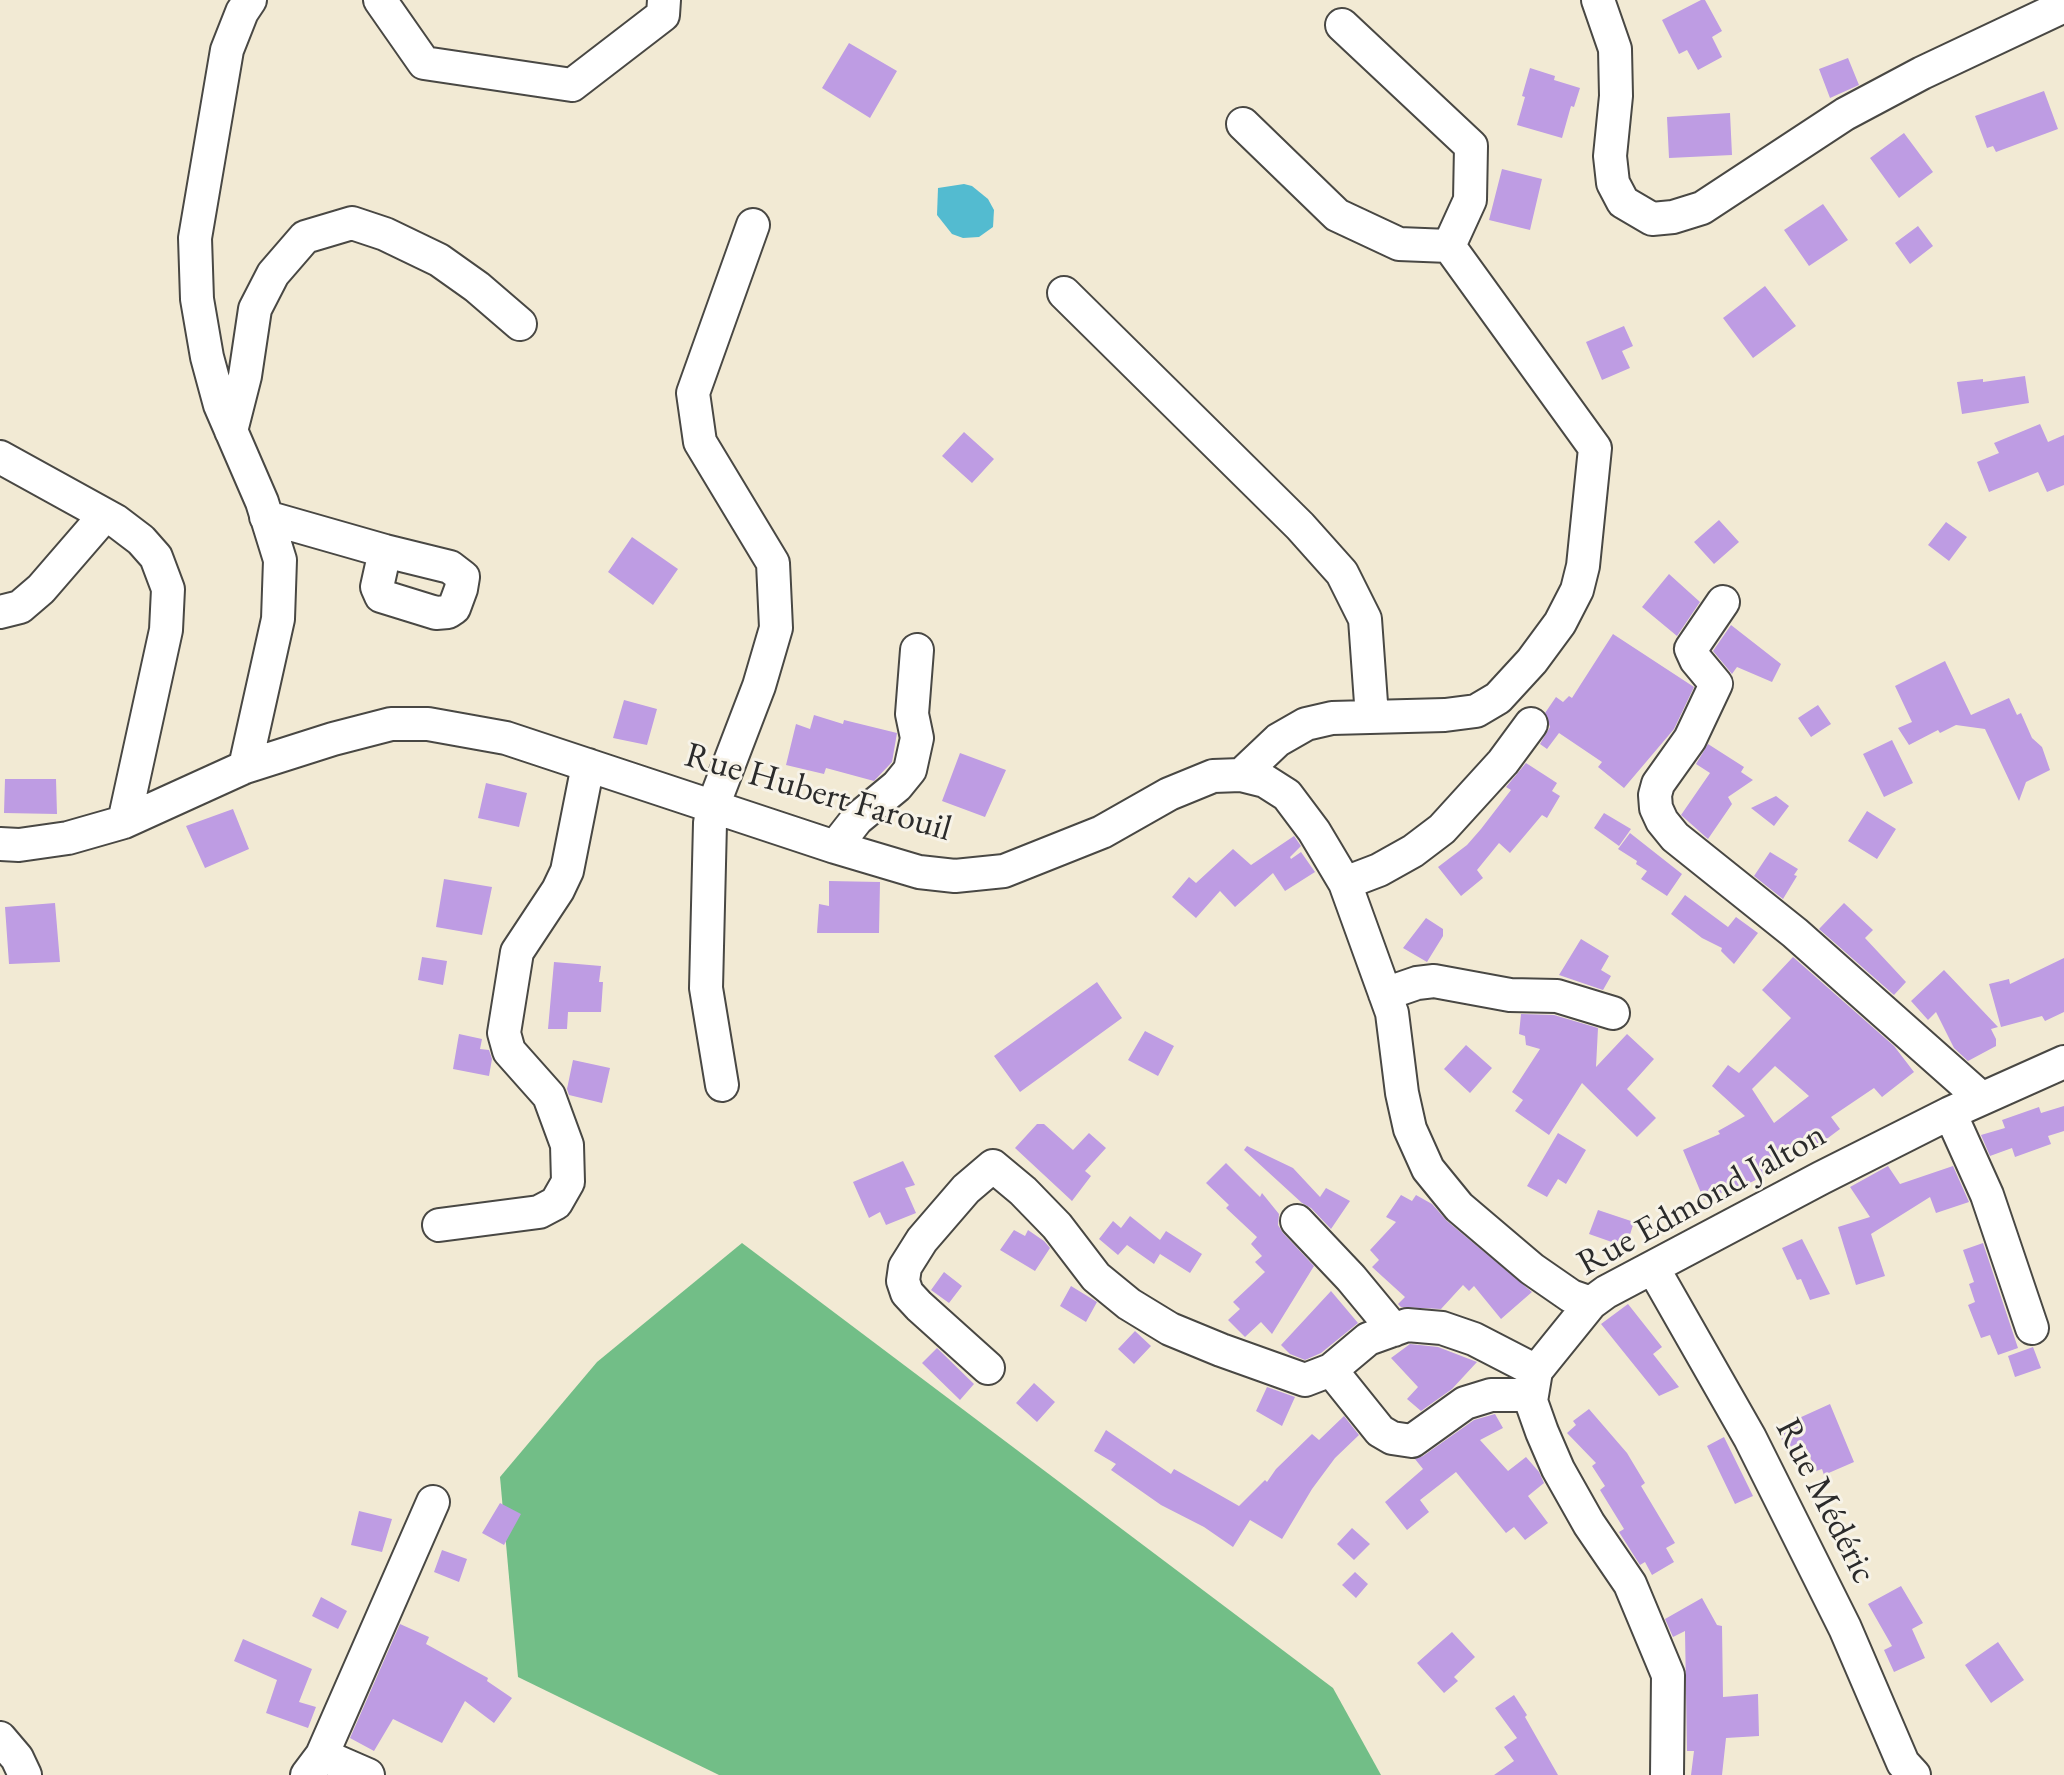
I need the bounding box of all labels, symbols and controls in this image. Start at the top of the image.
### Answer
street label: Rue Hubert Farouil [680,734,956,852]
street label: Rue Edmond Jalton [1570,1114,1834,1286]
street label: Rue Médéric [1765,1411,1885,1591]

